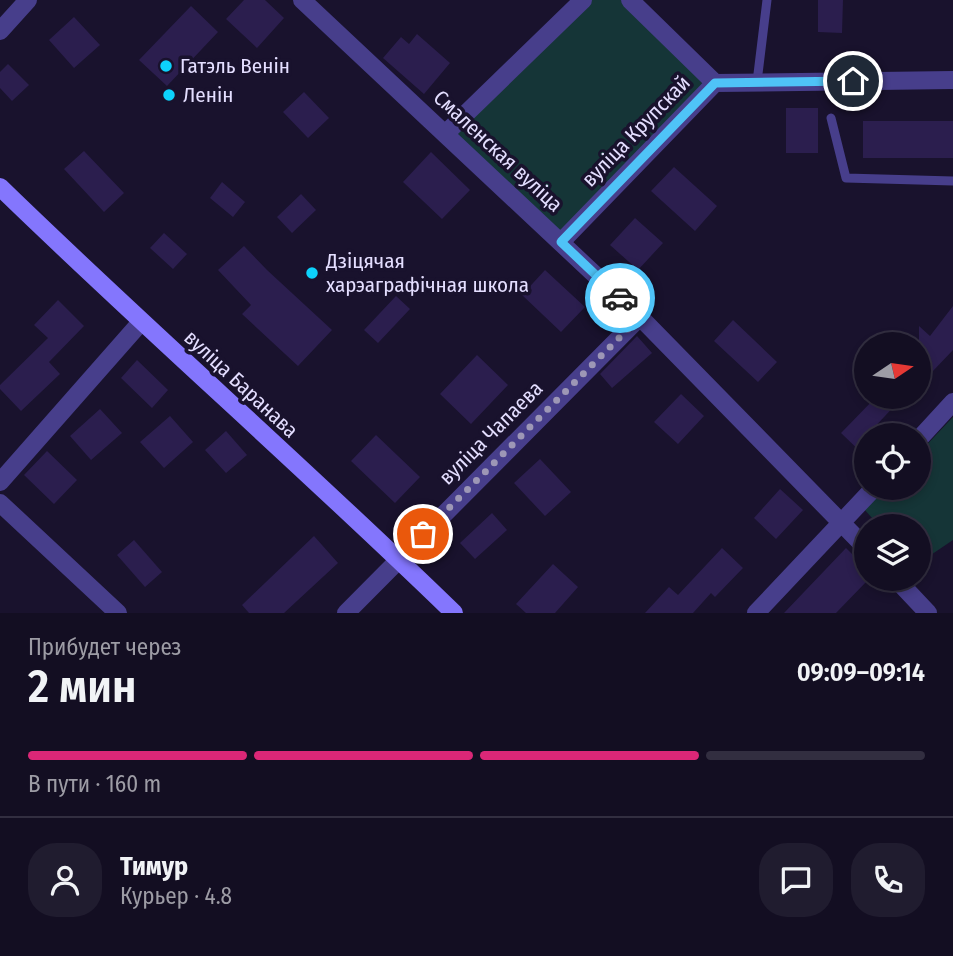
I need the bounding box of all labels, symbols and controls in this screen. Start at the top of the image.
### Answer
pin [823,51,883,111]
place label: Гатэль Венін [180,53,290,79]
marker: Гатэль Венін [158,58,174,74]
icon: home [834,62,872,100]
street label: вуліца Крупскай [576,70,696,192]
place label: Ленін [183,82,233,108]
street label: Смаленская вуліца [428,84,568,218]
marker: Ленін [161,87,177,103]
place label: Дзіцячая харэаграфічная школа [325,248,529,298]
courier [585,263,655,333]
marker: Дзіцячая харэаграфічная школа [304,265,320,281]
icon: car [601,279,639,317]
street label: вуліца Баранава [179,325,303,443]
north arrow [854,332,931,410]
map controls [854,332,931,591]
street label: вуліца Чапаева [434,376,548,490]
button: locate [854,423,931,500]
pin [393,504,453,564]
button: layers [854,514,931,591]
icon: bag [404,515,442,553]
text: Прибудет через [28,633,181,661]
text: 09:09–09:14 [797,657,925,688]
text: 2 мин [28,659,136,714]
text: В пути · 160 m [28,770,161,798]
button: person [28,843,102,917]
button: chat [759,843,833,917]
button: phone [851,843,925,917]
text: Тимур [120,851,188,882]
text: Курьер · 4.8 [120,882,232,910]

